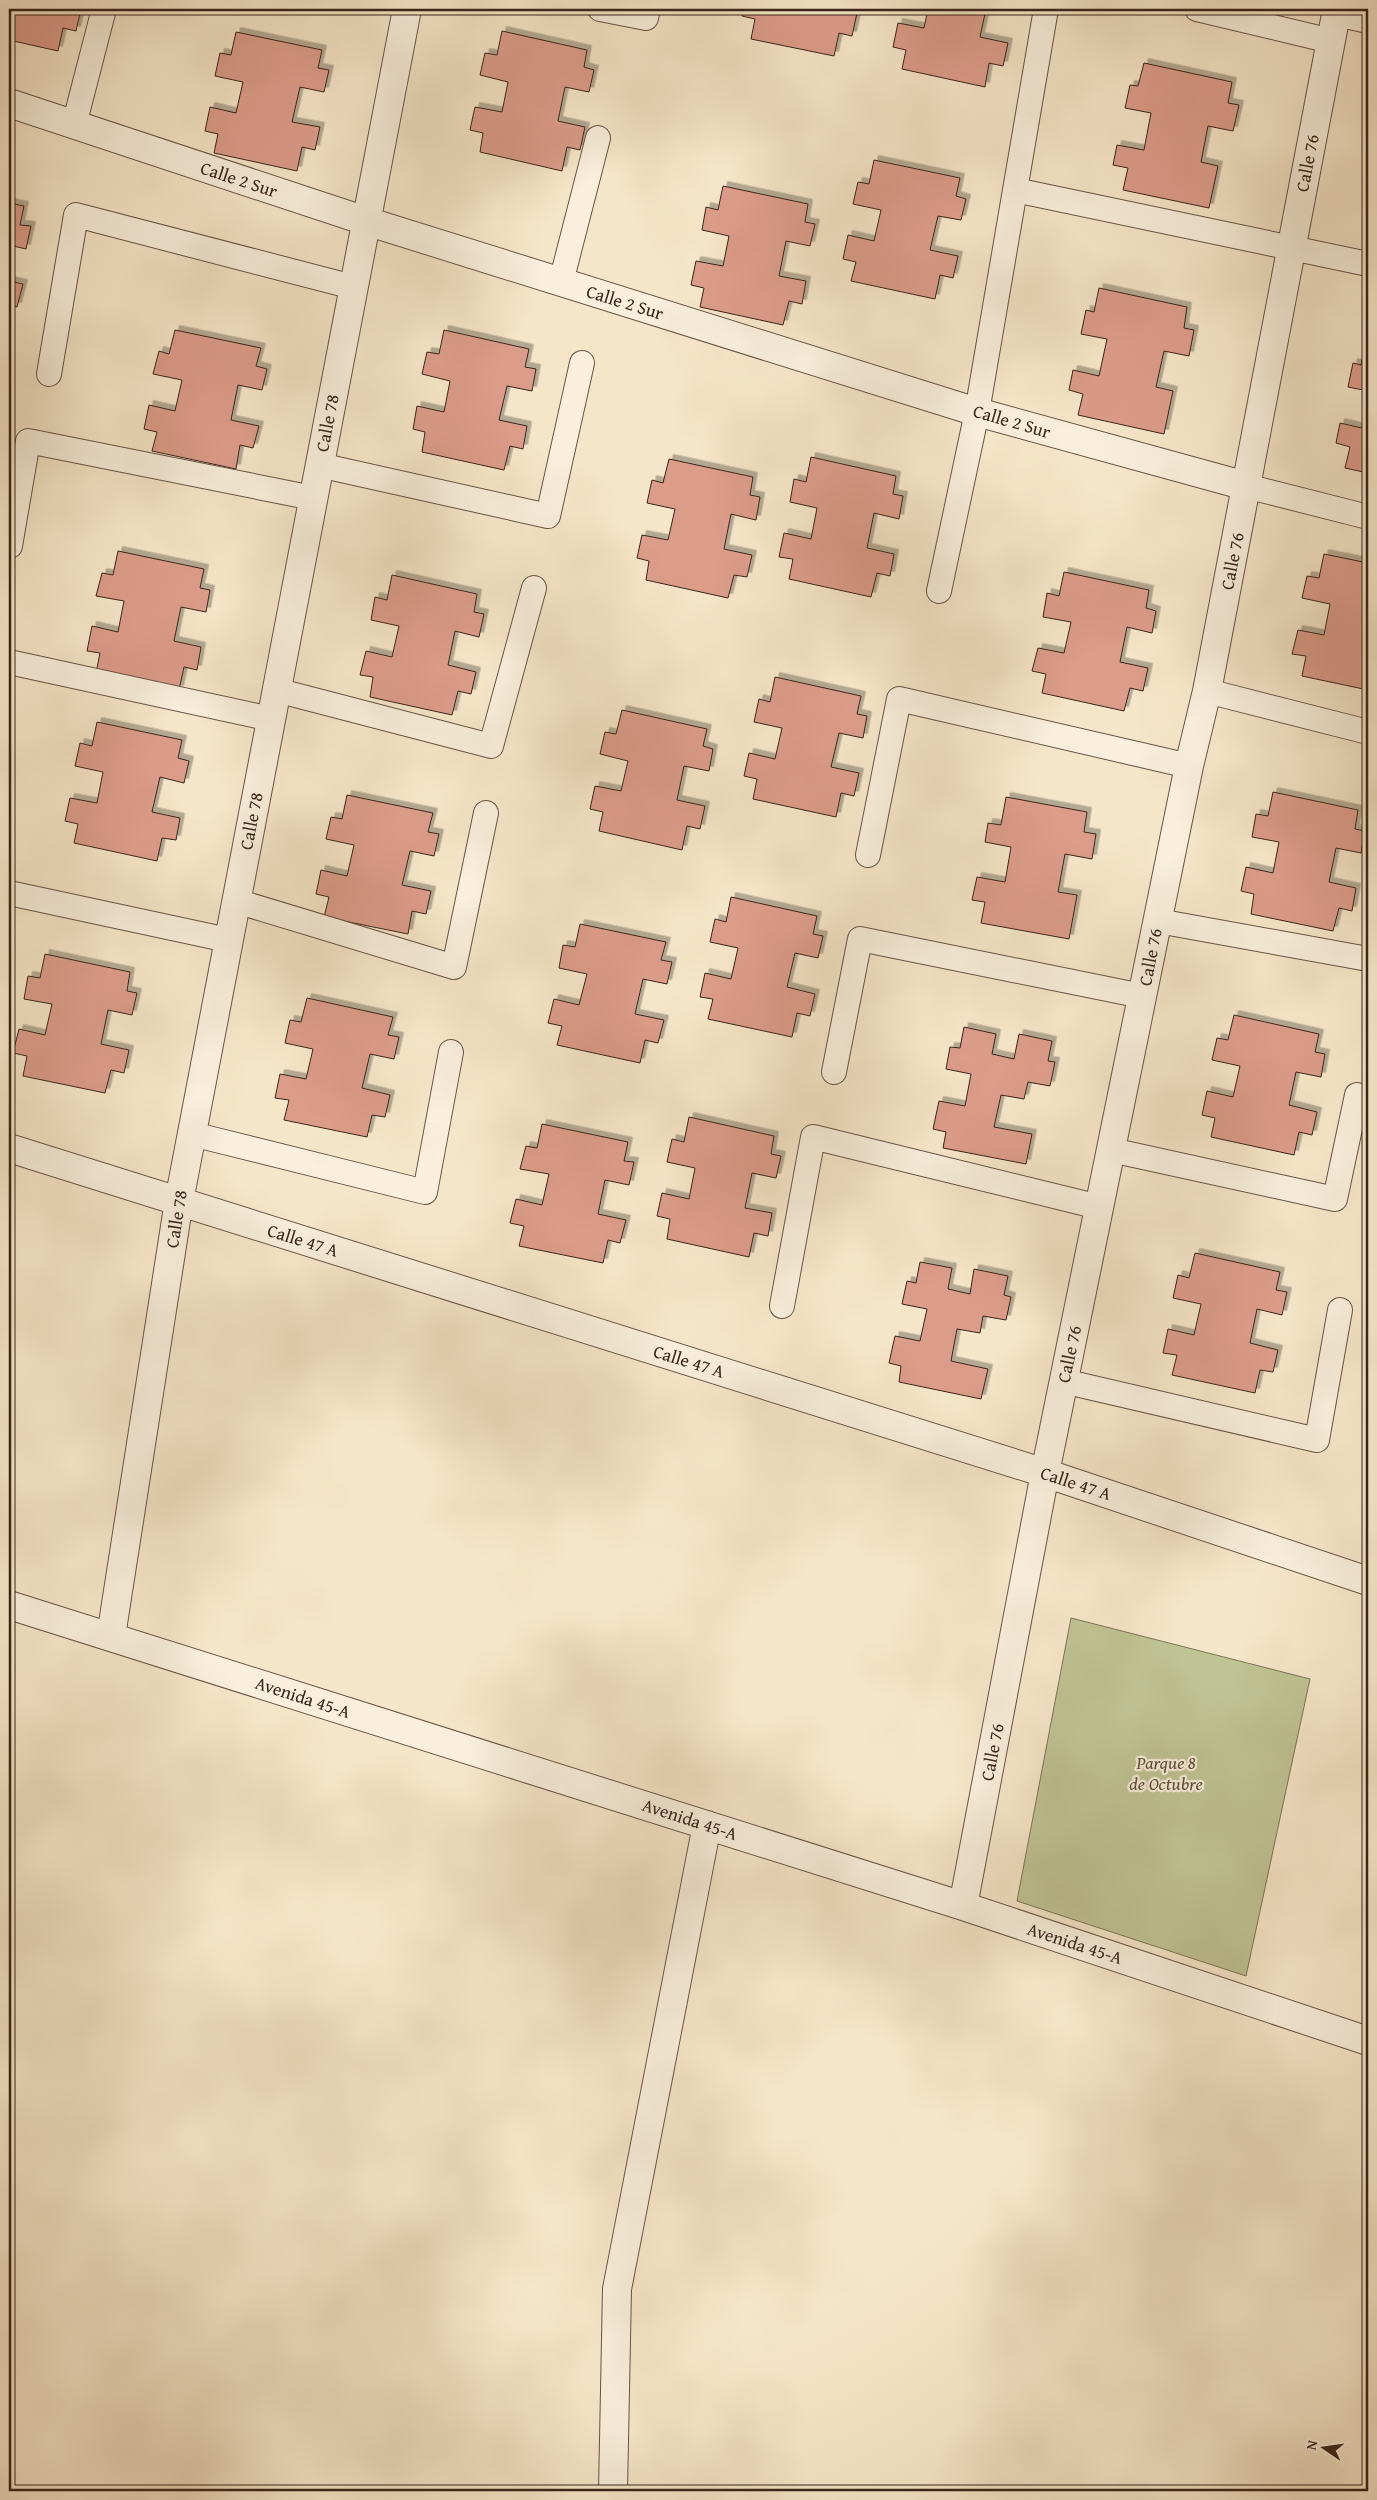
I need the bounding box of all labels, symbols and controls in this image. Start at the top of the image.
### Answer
street label: Calle 76 [1288,132,1326,194]
street label: Calle 2 Sur [197,154,281,204]
street label: Calle 2 Sur [583,277,667,327]
street label: Calle 78 [308,392,346,454]
street label: Calle 2 Sur [970,397,1054,445]
street label: Calle 76 [1213,530,1251,592]
street label: Calle 78 [232,790,270,852]
street label: Calle 76 [1131,926,1169,988]
street label: Calle 78 [158,1188,194,1250]
street label: Calle 47 A [264,1216,342,1264]
street label: Calle 76 [1050,1323,1088,1385]
street label: Calle 47 A [650,1337,728,1385]
street label: Calle 47 A [1037,1459,1115,1507]
street label: Avenida 45-A [252,1669,354,1725]
street label: Calle 76 [973,1721,1011,1783]
park label: Parque 8 de Octubre [1129,1749,1203,1797]
street label: Avenida 45-A [639,1791,741,1847]
street label: Avenida 45-A [1024,1915,1126,1971]
north arrow [1300,2422,1350,2472]
text: N [1301,2438,1322,2452]

